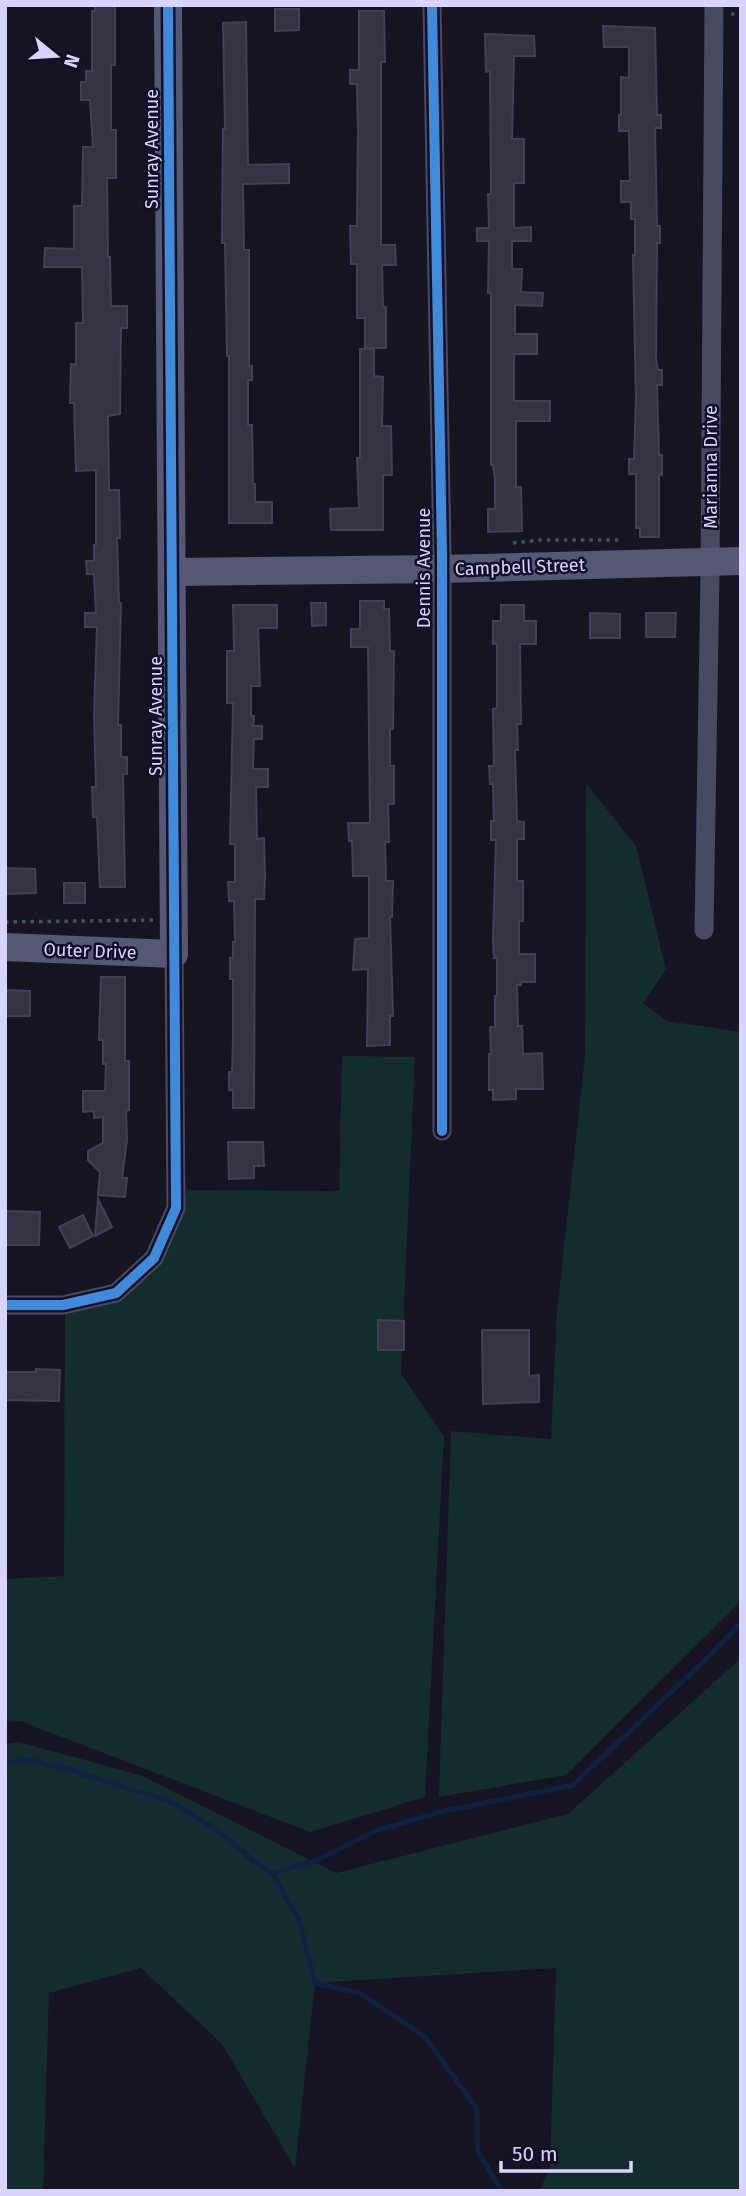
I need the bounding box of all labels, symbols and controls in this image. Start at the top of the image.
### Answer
north arrow [21,21,91,91]
text: N [59,52,85,71]
street label: Sunray Avenue [141,89,163,209]
street label: Marianna Drive [700,405,722,529]
street label: Dennis Avenue [413,508,435,628]
street label: Campbell Street [454,554,586,580]
street label: Sunray Avenue [145,656,167,776]
street label: Outer Drive [43,938,137,964]
scale bar [501,2130,630,2174]
text: 50 m [512,2141,558,2167]

